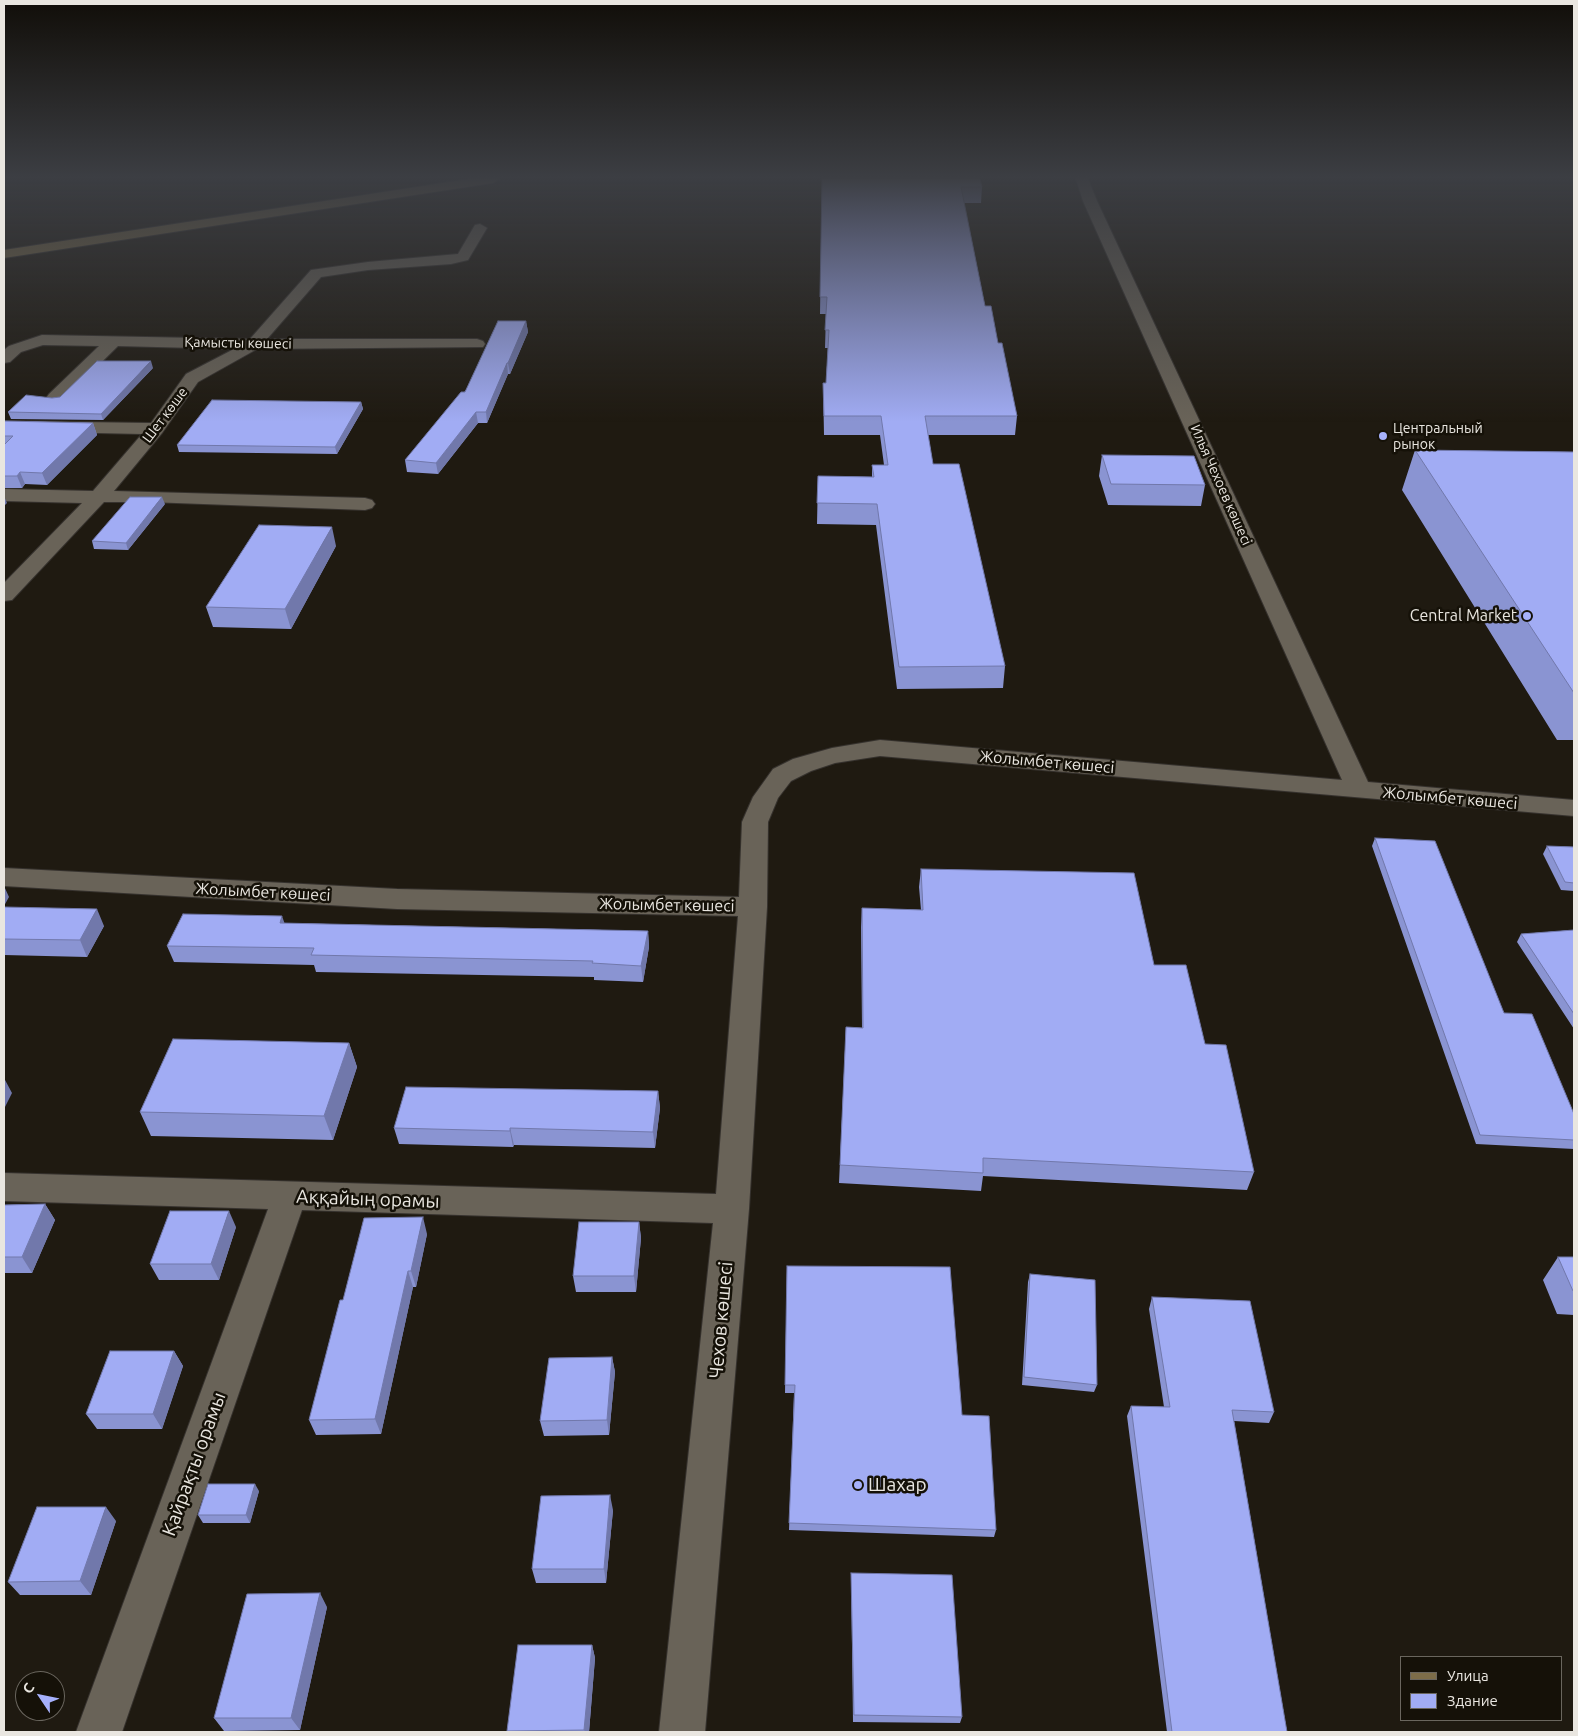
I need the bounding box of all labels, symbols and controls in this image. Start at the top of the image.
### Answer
street label: Қамысты көшесі [184,334,292,352]
street label: Шет көше [139,384,191,446]
place label: Центральный рынок [1393,420,1483,452]
street label: Илья Чехоев көшесі [1187,422,1255,548]
marker: Центральный рынок [1377,430,1389,442]
place label: Central Market [1410,606,1517,626]
marker: Central Market [1521,610,1533,622]
street label: Жолымбет көшесі [979,747,1115,777]
street label: Жолымбет көшесі [1382,783,1518,813]
street label: Жолымбет көшесі [195,879,331,905]
street label: Жолымбет көшесі [599,894,735,916]
street label: Аққайың орамы [296,1185,440,1213]
street label: Чехов көшесі [705,1261,737,1379]
street label: Қайрақты орамы [157,1389,231,1539]
place label: Шахар [868,1474,927,1496]
marker: Шахар [852,1479,864,1491]
legend [1400,1656,1563,1721]
text: Улица [1447,1667,1489,1684]
north arrow [15,1671,65,1721]
text: С [19,1680,38,1696]
text: Здание [1447,1692,1498,1709]

